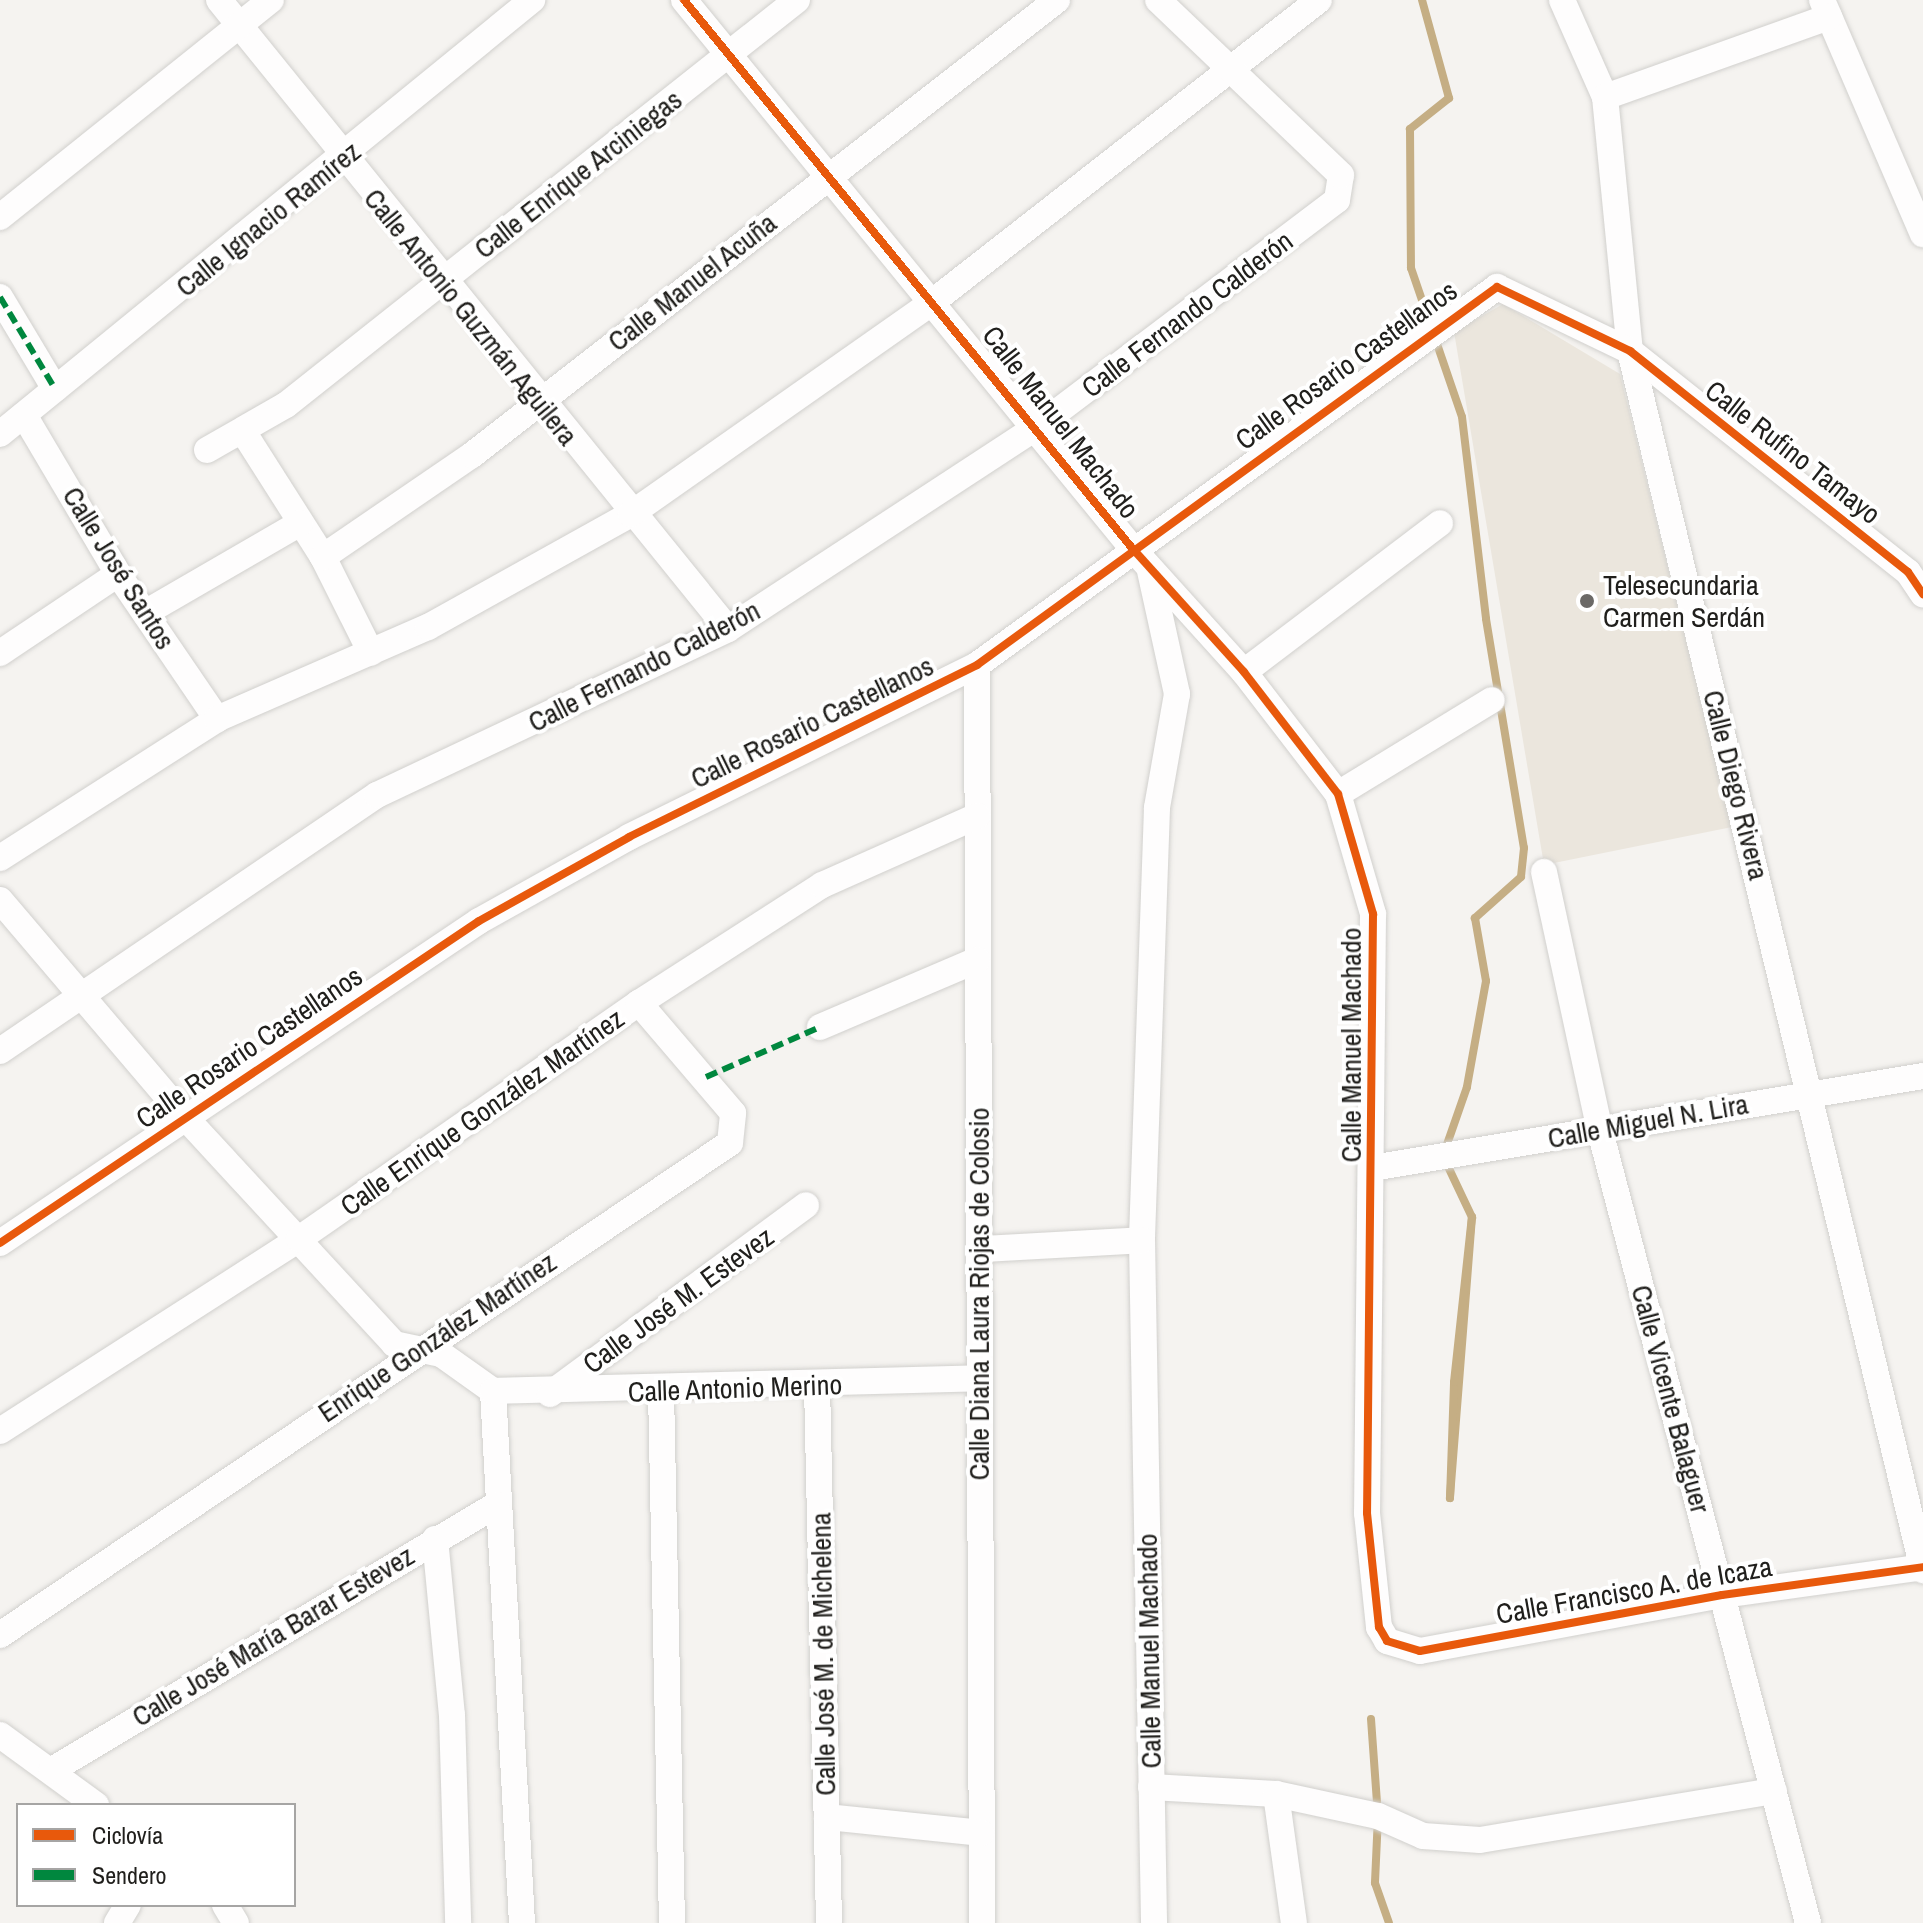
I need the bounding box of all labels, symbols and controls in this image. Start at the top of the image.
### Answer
street label: Calle Enrique Arciniegas [467,82,689,266]
street label: Calle Ignacio Ramírez [169,134,367,304]
street label: Calle Antonio Guzmán Aguilera [356,181,586,453]
street label: Calle Manuel Acuña [601,206,783,358]
street label: Calle Fernando Calderón [1075,224,1299,404]
street label: Calle Rosario Castellanos [1229,273,1463,457]
street label: Calle Manuel Machado [975,319,1147,525]
street label: Calle Rufino Tamayo [1699,373,1887,531]
street label: Calle José Santos [56,481,182,655]
place label: Telesecundaria Carmen Serdán [1603,568,1765,634]
marker: Telesecundaria Carmen Serdán [1578,592,1596,610]
street label: Calle Fernando Calderón [523,593,765,739]
street label: Calle Rosario Castellanos [685,649,939,795]
street label: Calle Diego Rivera [1696,687,1776,883]
street label: Calle Manuel Machado [1334,928,1368,1162]
street label: Calle Rosario Castellanos [130,959,368,1135]
street label: Calle Enrique González Martínez [334,1001,630,1223]
street label: Calle Miguel N. Lira [1545,1087,1751,1155]
street label: Calle Diana Laura Riojas de Colosio [962,1108,996,1480]
street label: Calle José M. Estevez [576,1220,780,1380]
street label: Enrique González Martínez [312,1245,562,1429]
street label: Calle Vicente Balaguer [1624,1281,1718,1517]
street label: Calle Antonio Merino [627,1367,843,1409]
street label: Calle José M. de Michelena [804,1512,842,1796]
street label: Calle Manuel Machado [1130,1533,1168,1769]
street label: Calle José María Barar Estevez [126,1538,420,1734]
street label: Calle Francisco A. de Icaza [1493,1549,1775,1631]
legend [16,1803,296,1907]
text: Ciclovía [92,1819,163,1851]
text: Sendero [92,1859,166,1891]

